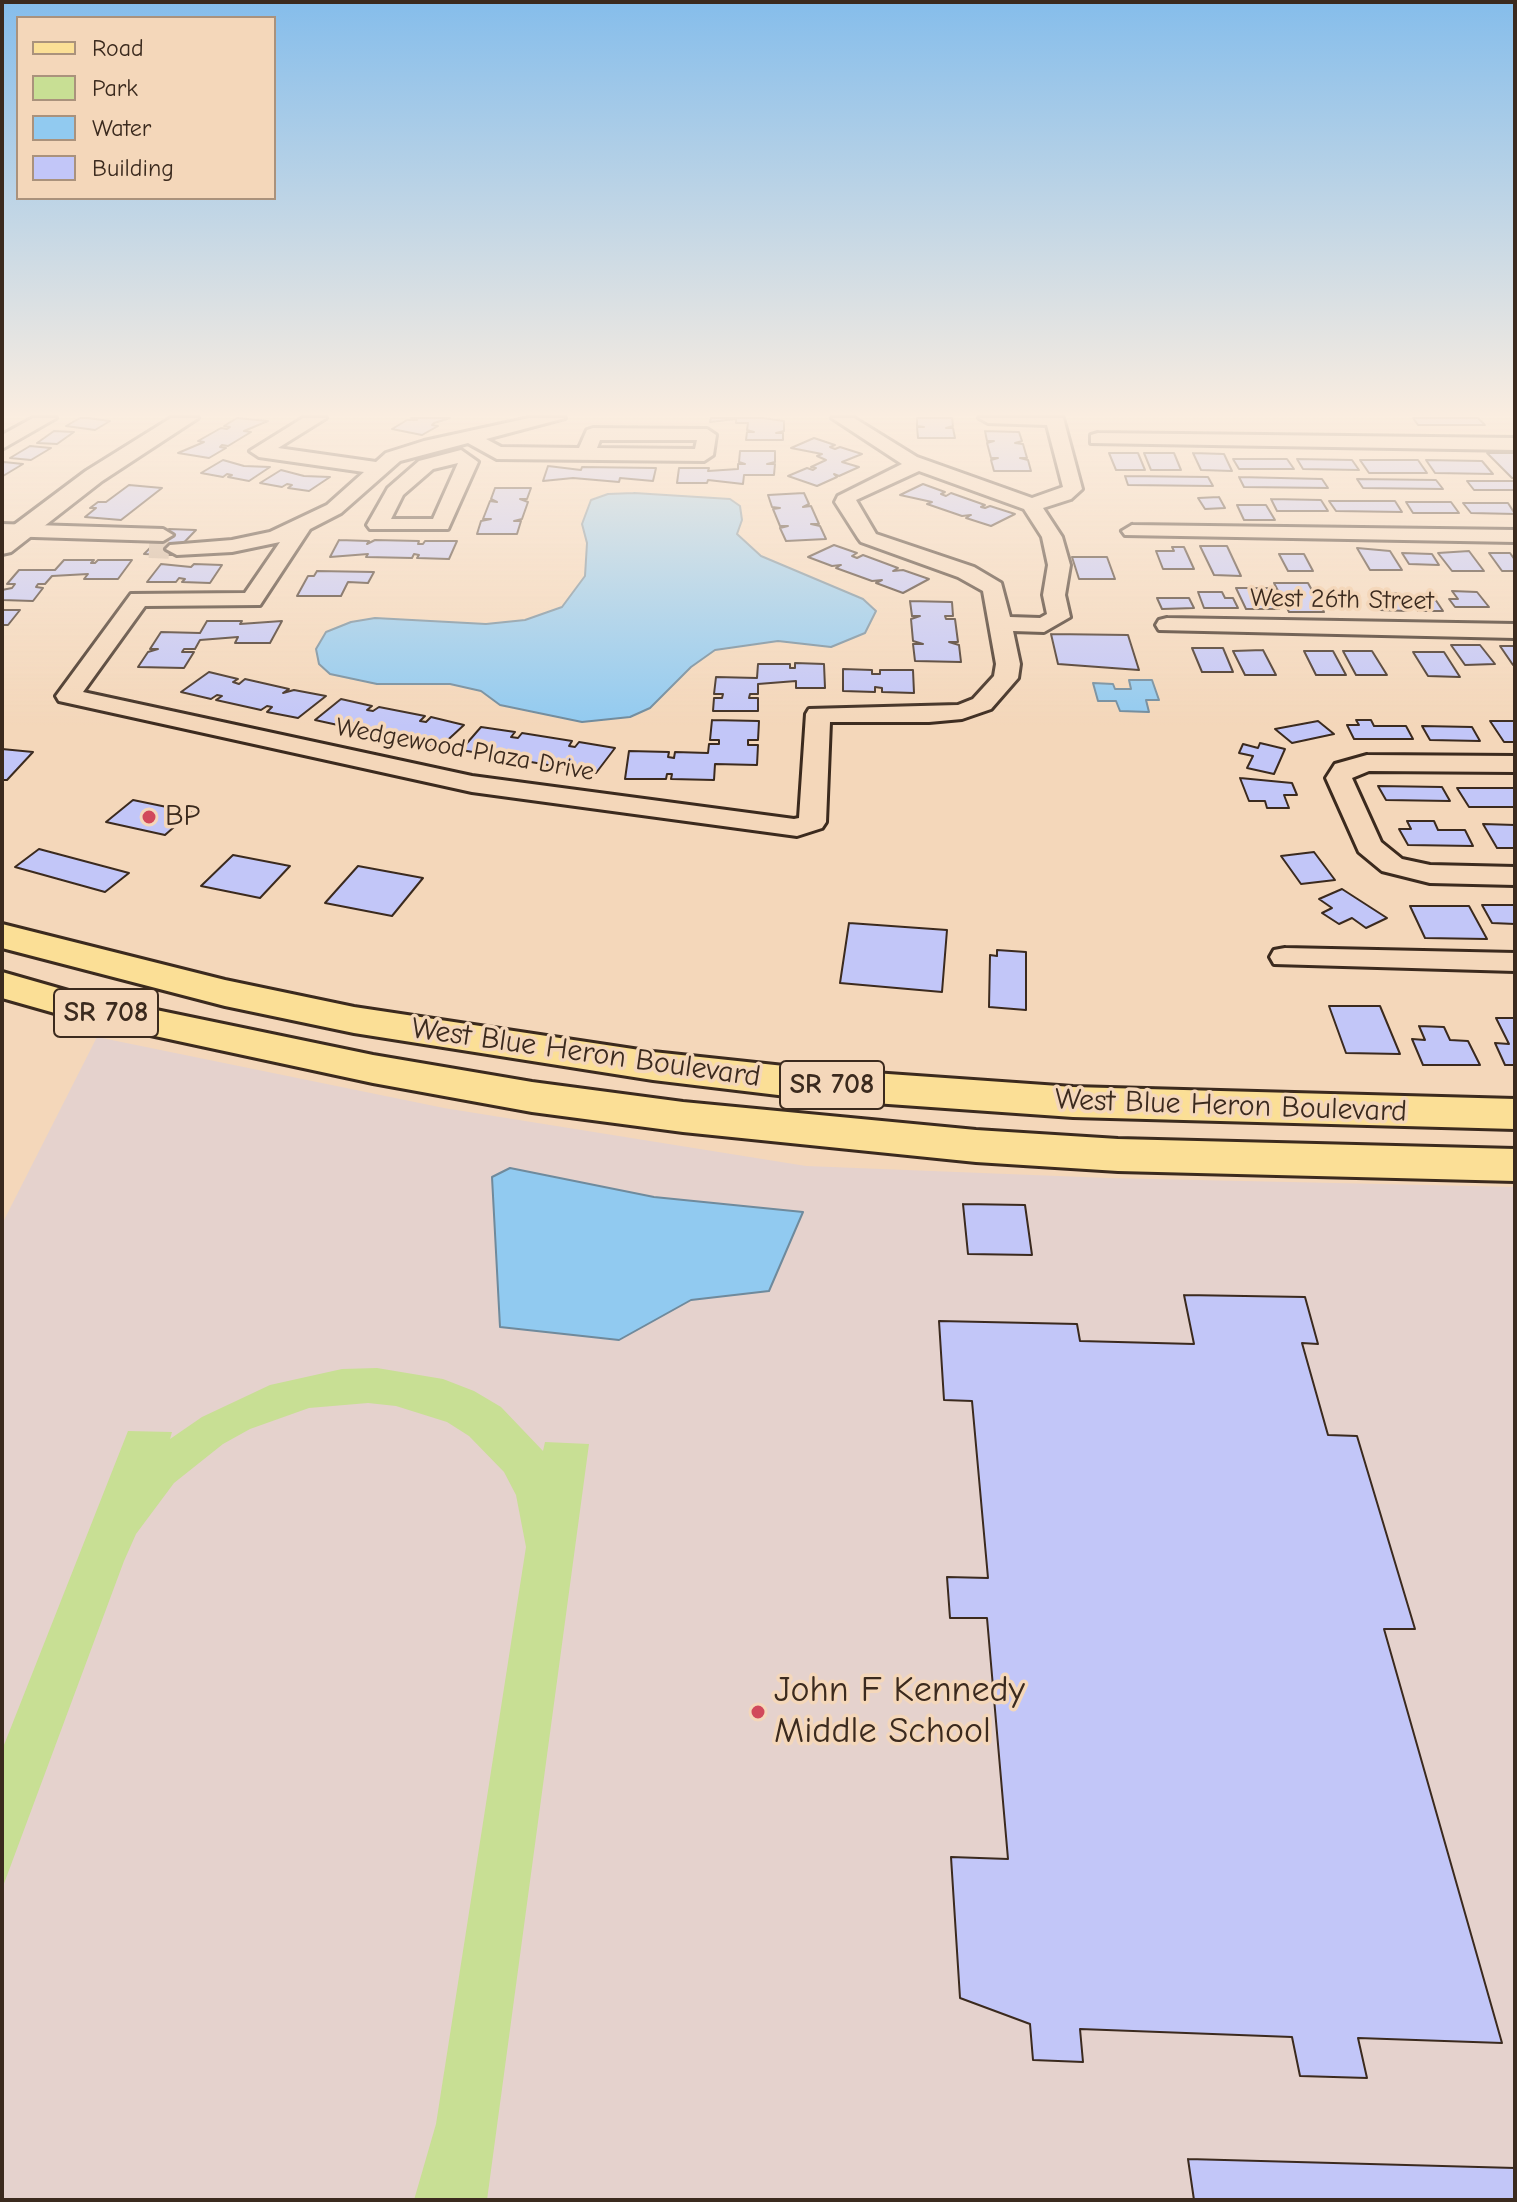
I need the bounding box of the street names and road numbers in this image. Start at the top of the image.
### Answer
street label: West 26th Street [1250,583,1434,617]
street label: Wedgewood Plaza Drive [333,712,597,788]
road number: SR 708 [54,989,158,1037]
street label: West Blue Heron Boulevard [409,1011,763,1095]
road number: SR 708 [780,1061,884,1109]
street label: West Blue Heron Boulevard [1054,1082,1408,1130]

